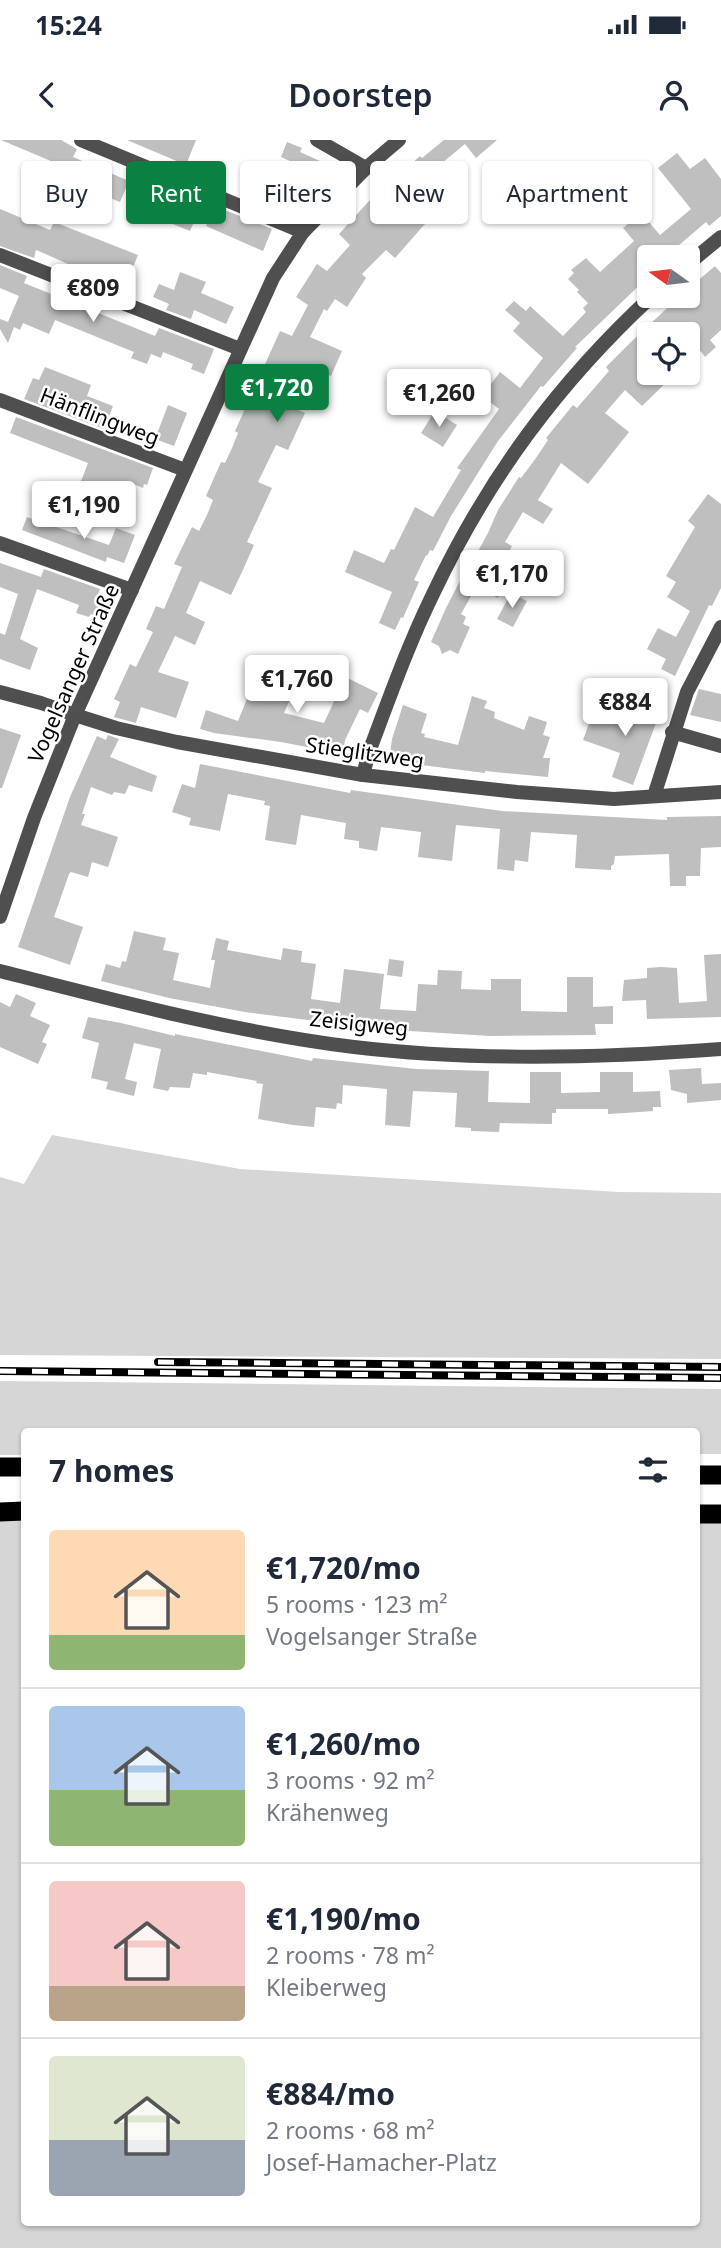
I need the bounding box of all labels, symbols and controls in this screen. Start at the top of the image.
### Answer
text: 15:24 [35,7,102,43]
text: Doorstep [288,73,433,116]
icon: back [28,76,66,114]
icon: person [655,76,693,114]
chip: Buy [21,161,112,224]
chip: Rent [126,161,226,224]
chip: Filters [240,161,356,224]
chip: New [370,161,468,224]
chip: Apartment [482,161,652,224]
north arrow [637,245,700,308]
map controls [637,245,700,385]
pin: €809 [52,264,134,324]
text: €809 [67,271,119,303]
button: locate [637,322,700,385]
pin: €1,720 [220,364,334,424]
pin: €1,260 [382,370,496,429]
text: €1,720 [241,371,313,403]
text: €1,260 [403,376,475,408]
street label: Hänflingweg [36,380,164,452]
pin: €1,190 [27,482,141,541]
text: €1,190 [48,488,120,520]
pin: €1,170 [455,550,569,610]
text: €1,170 [476,557,548,589]
street label: Vogelsanger Straße [21,579,125,767]
pin: €1,760 [240,656,354,715]
text: €1,760 [261,662,333,694]
pin: €884 [584,678,666,738]
text: €884 [599,685,651,717]
street label: Stieglitzweg [304,730,426,774]
street label: Zeisigweg [308,1004,410,1042]
text: 7 homes [49,1450,174,1491]
icon: filters [634,1451,672,1489]
text: €1,720/mo [266,1547,421,1588]
icon: home [105,1558,189,1642]
text: 5 rooms · 123 m² [266,1588,448,1620]
text: Vogelsanger Straße [266,1620,477,1652]
text: €1,260/mo [266,1723,421,1764]
icon: home [105,1734,189,1818]
text: 3 rooms · 92 m² [266,1764,435,1796]
text: Krähenweg [266,1796,389,1828]
text: €1,190/mo [266,1898,421,1939]
icon: home [105,1909,189,1993]
text: 2 rooms · 78 m² [266,1939,435,1971]
text: Kleiberweg [266,1971,387,2003]
text: €884/mo [266,2073,395,2114]
icon: home [105,2084,189,2168]
text: 2 rooms · 68 m² [266,2114,435,2146]
text: Josef-Hamacher-Platz [266,2146,497,2178]

